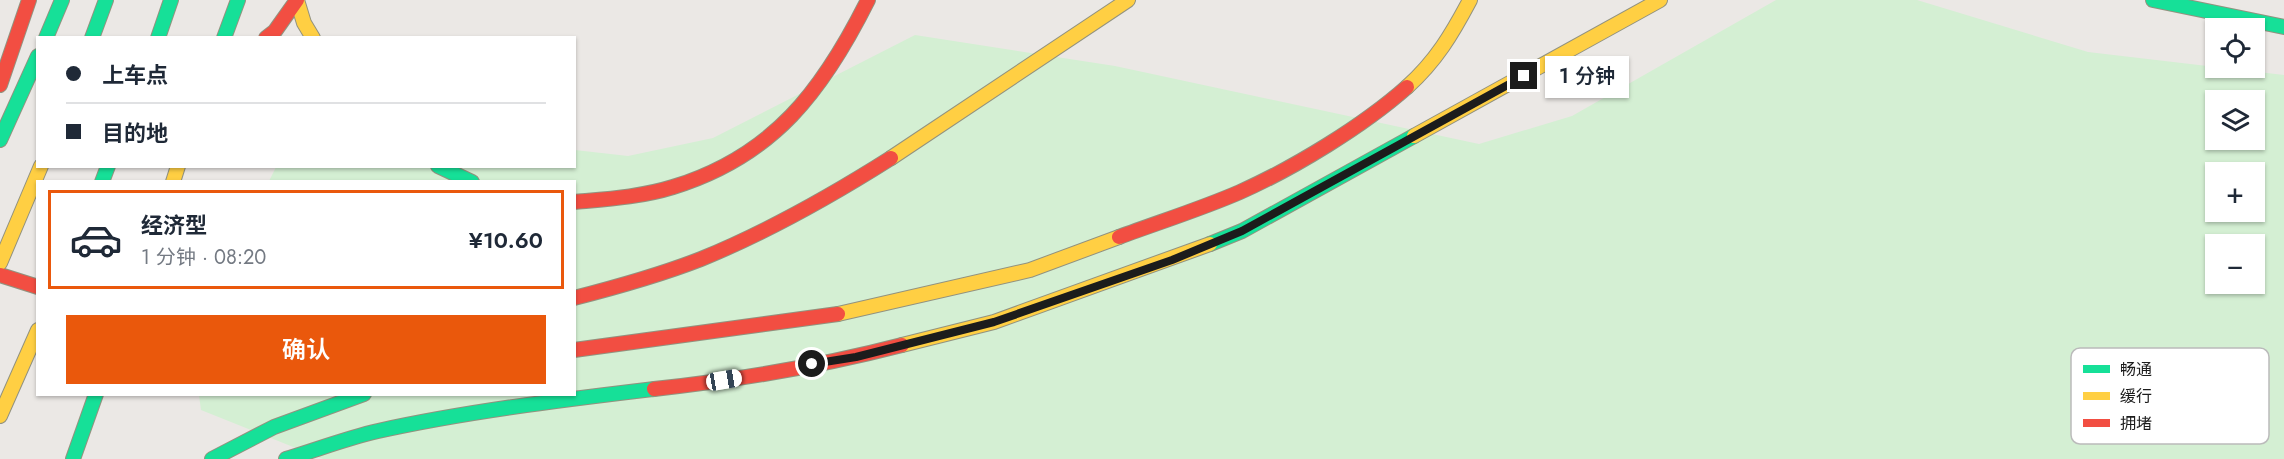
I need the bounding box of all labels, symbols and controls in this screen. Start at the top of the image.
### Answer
map controls [2205,18,2265,294]
button: locate [2205,18,2265,78]
callout: 1 分钟 [1545,55,1629,97]
text: 上车点 [102,59,168,91]
route end [1510,62,1537,89]
text: 1 分钟 [1559,62,1615,91]
button: layers [2205,90,2265,150]
text: 目的地 [102,117,168,149]
button: + [2205,162,2265,222]
text: 经济型 [141,209,207,241]
icon: car [69,213,123,267]
text: ¥10.60 [469,224,543,256]
button: − [2205,234,2265,294]
text: 1 分钟 · 08:20 [141,243,266,272]
button: 确认 [66,315,546,384]
legend [2071,348,2269,444]
route start [798,350,825,377]
text: 畅通 [2120,358,2152,381]
car [705,368,743,392]
text: 缓行 [2120,385,2152,408]
text: 拥堵 [2120,412,2152,435]

